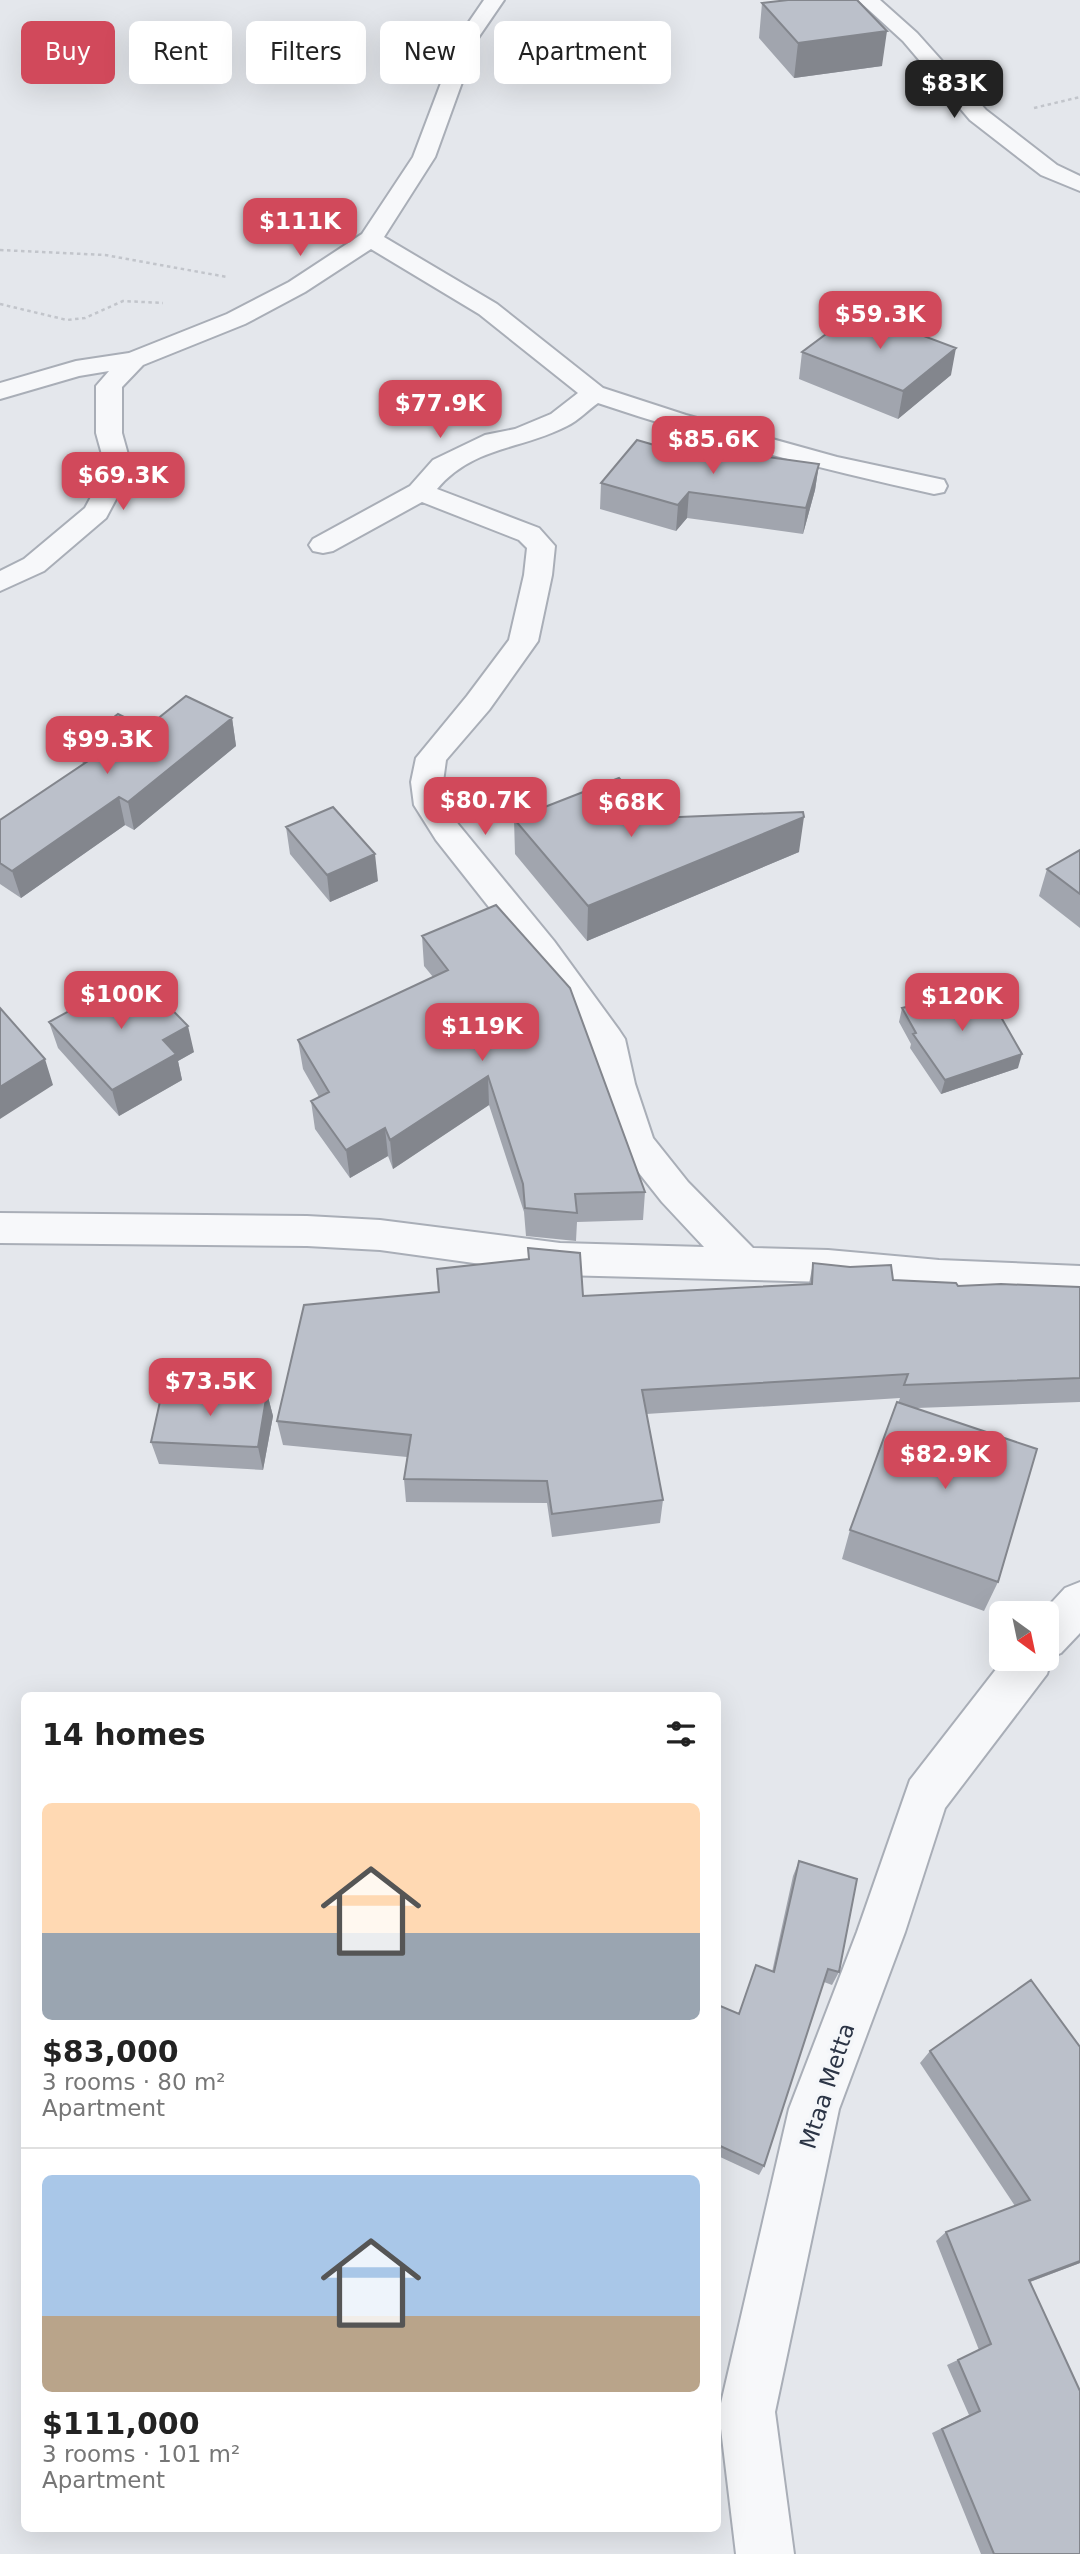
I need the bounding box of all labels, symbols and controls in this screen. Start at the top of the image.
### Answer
chip: Buy [21,21,115,84]
chip: Rent [129,21,232,84]
chip: Filters [246,21,366,84]
chip: New [380,21,480,84]
chip: Apartment [494,21,671,84]
pin: $83K [913,60,995,120]
text: $83K [921,70,987,96]
pin: $111K [251,198,349,258]
text: $111K [259,208,341,234]
pin: $59.3K [823,292,937,351]
text: $59.3K [835,301,925,327]
pin: $77.9K [383,380,497,440]
text: $77.9K [395,390,485,416]
pin: $85.6K [656,416,770,476]
text: $85.6K [668,426,758,452]
pin: $69.3K [66,452,180,512]
text: $69.3K [78,462,168,488]
pin: $99.3K [50,716,164,776]
text: $99.3K [62,726,152,752]
pin: $80.7K [428,778,542,837]
pin: $68K [590,780,672,839]
text: $80.7K [440,787,530,813]
text: $68K [598,789,664,815]
pin: $100K [72,972,170,1031]
pin: $120K [913,974,1011,1033]
text: $100K [80,981,162,1007]
text: $120K [921,983,1003,1009]
pin: $119K [433,1004,531,1063]
text: $119K [441,1013,523,1039]
pin: $73.5K [153,1358,267,1418]
text: $73.5K [165,1368,255,1394]
pin: $82.9K [888,1432,1002,1491]
text: $82.9K [900,1441,990,1467]
north arrow [989,1601,1059,1671]
map controls [989,1601,1059,1671]
icon: filters [662,1715,700,1753]
text: 14 homes [42,1717,206,1752]
icon: home [308,1848,434,1974]
street label: Mtaa Metta [794,2020,860,2152]
text: $83,000 [42,2034,179,2069]
text: 3 rooms · 80 m² [42,2069,226,2095]
text: Apartment [42,2095,165,2121]
icon: home [308,2220,434,2346]
text: $111,000 [42,2406,200,2441]
text: 3 rooms · 101 m² [42,2441,240,2467]
text: Apartment [42,2467,165,2493]

